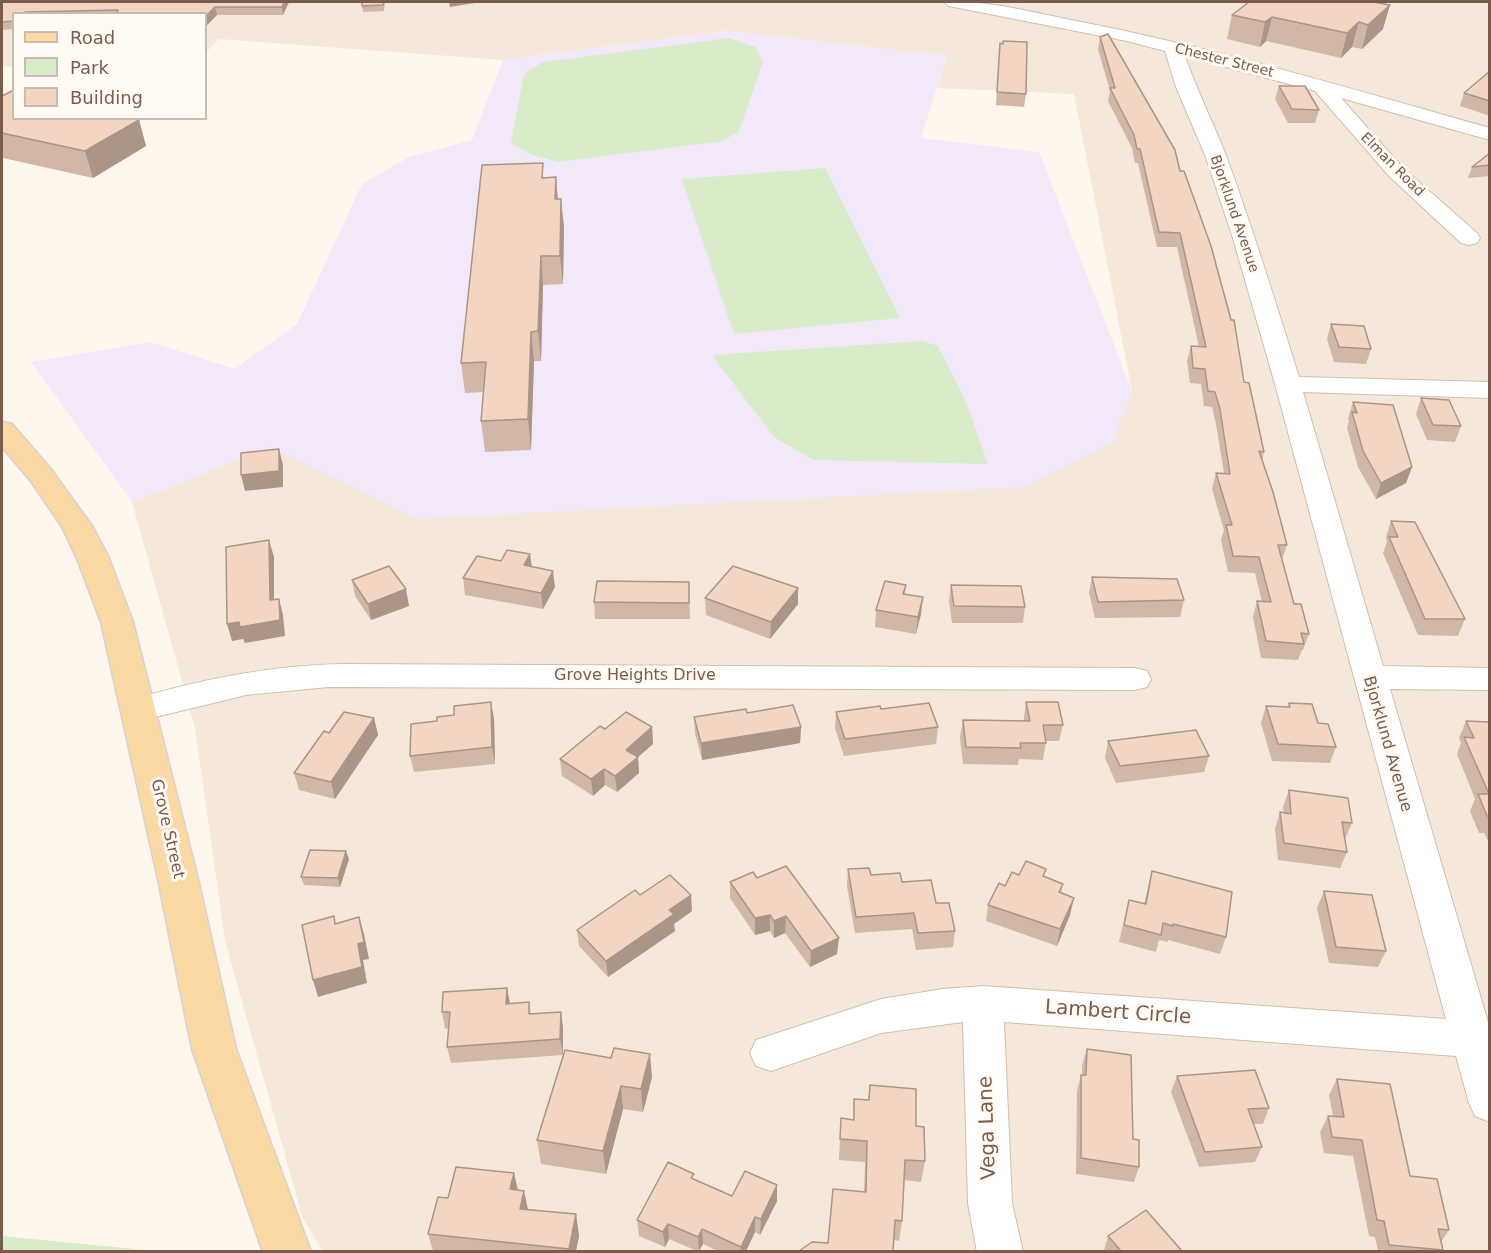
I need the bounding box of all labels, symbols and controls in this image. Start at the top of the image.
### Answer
legend [12,12,207,120]
text: Road [70,27,115,48]
street label: Chester Street [1173,41,1275,81]
text: Park [70,57,109,78]
text: Building [70,87,143,108]
street label: Elman Road [1357,130,1427,200]
street label: Bjorklund Avenue [1206,153,1262,275]
street label: Grove Heights Drive [554,666,716,686]
street label: Bjorklund Avenue [1358,674,1416,814]
street label: Grove Street [146,777,188,881]
street label: Lambert Circle [1044,996,1192,1030]
street label: Vega Lane [974,1076,1002,1180]

